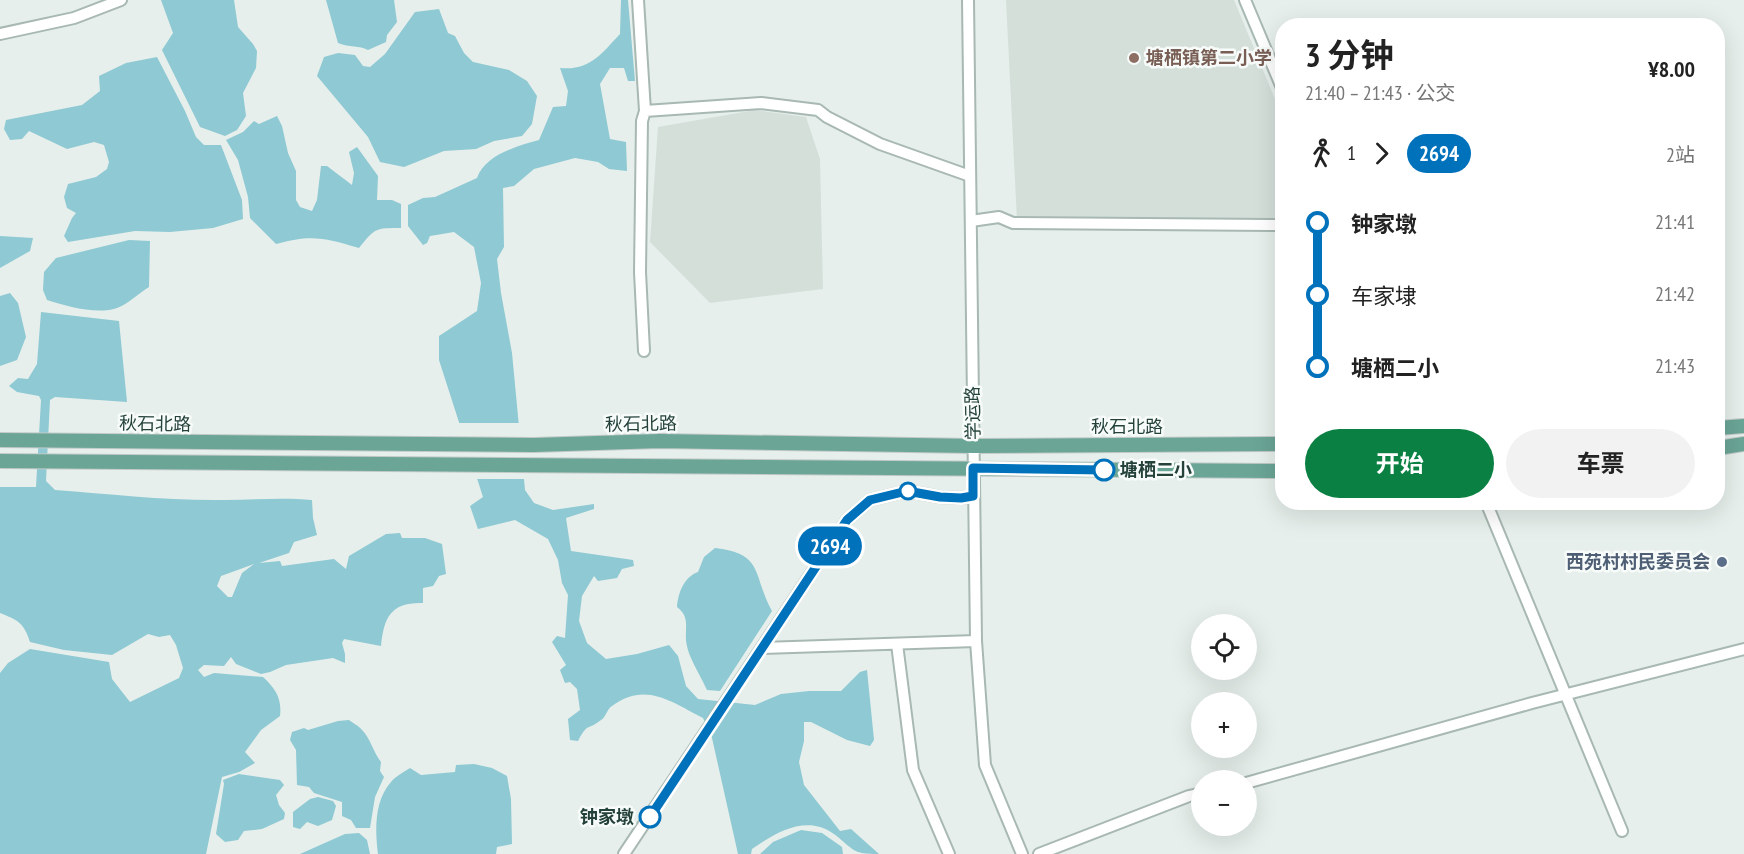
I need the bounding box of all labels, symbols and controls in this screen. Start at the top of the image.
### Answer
text: 3 分钟 [1305,33,1394,76]
place label: 塘栖镇第二小学 [1146,46,1272,69]
marker: 塘栖镇第二小学 [1127,51,1141,65]
text: ¥8.00 [1648,55,1695,83]
text: 21:40 – 21:43 · 公交 [1305,80,1456,106]
icon: walk [1305,137,1338,170]
icon: forward [1365,137,1398,170]
text: 1 [1347,140,1356,166]
text: 2694 [1419,140,1459,167]
text: 2站 [1666,142,1695,168]
text: 21:41 [1655,209,1695,235]
text: 钟家墩 [1351,210,1417,238]
text: 21:42 [1655,281,1695,307]
text: 车家埭 [1351,282,1417,310]
text: 21:43 [1655,353,1695,379]
text: 塘栖二小 [1351,354,1439,382]
street label: 学运路 [961,386,984,440]
street label: 秋石北路 [119,411,191,436]
street label: 秋石北路 [605,411,677,436]
street label: 秋石北路 [1091,415,1163,438]
button: 开始 [1305,429,1494,498]
button: 车票 [1506,429,1695,498]
place label: 塘栖二小 [1120,458,1192,481]
marker: 塘栖二小 [1093,459,1115,481]
unlabelled marker [899,482,917,500]
line badge: 2694 [788,526,872,566]
text: 2694 [810,533,850,560]
place label: 西苑村村民委员会 [1566,550,1710,573]
marker: 西苑村村民委员会 [1715,555,1729,569]
map controls [1191,614,1257,836]
button: locate [1191,614,1257,680]
button: + [1191,692,1257,758]
button: − [1191,770,1257,836]
place label: 钟家墩 [580,805,634,828]
marker: 钟家墩 [639,806,661,828]

